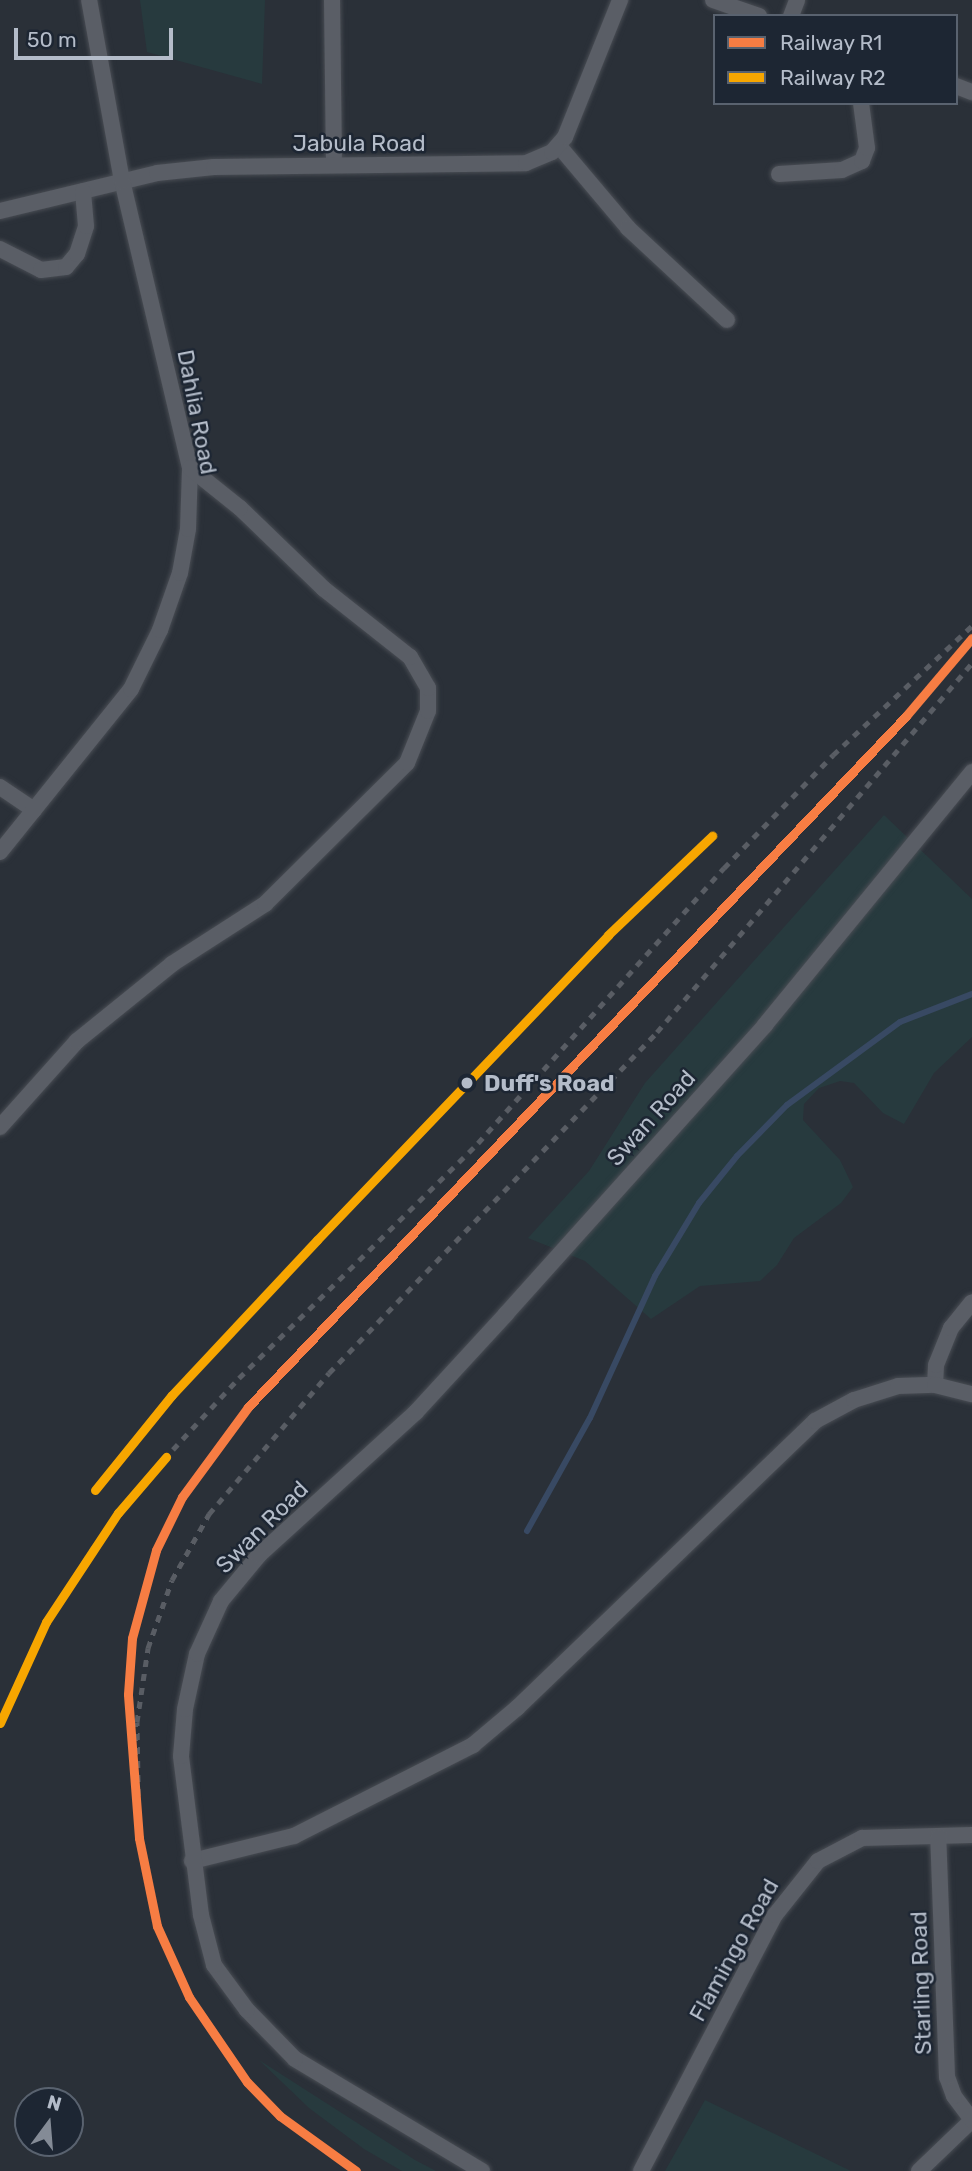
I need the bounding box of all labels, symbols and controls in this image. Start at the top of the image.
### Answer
scale bar [18,14,177,58]
legend [713,14,958,105]
text: 50 m [27,27,77,52]
text: Railway R1 [780,30,882,55]
text: Railway R2 [780,65,886,90]
street label: Jabula Road [292,129,426,157]
street label: Dahlia Road [171,347,223,477]
street label: Swan Road [601,1064,701,1172]
place label: Duff's Road [484,1069,615,1097]
marker: Duff's Road [456,1072,478,1094]
street label: Swan Road [210,1475,314,1579]
street label: Flamingo Road [683,1874,785,2026]
street label: Starling Road [905,1911,937,2055]
north arrow [14,2087,84,2157]
text: N [45,2090,64,2116]

